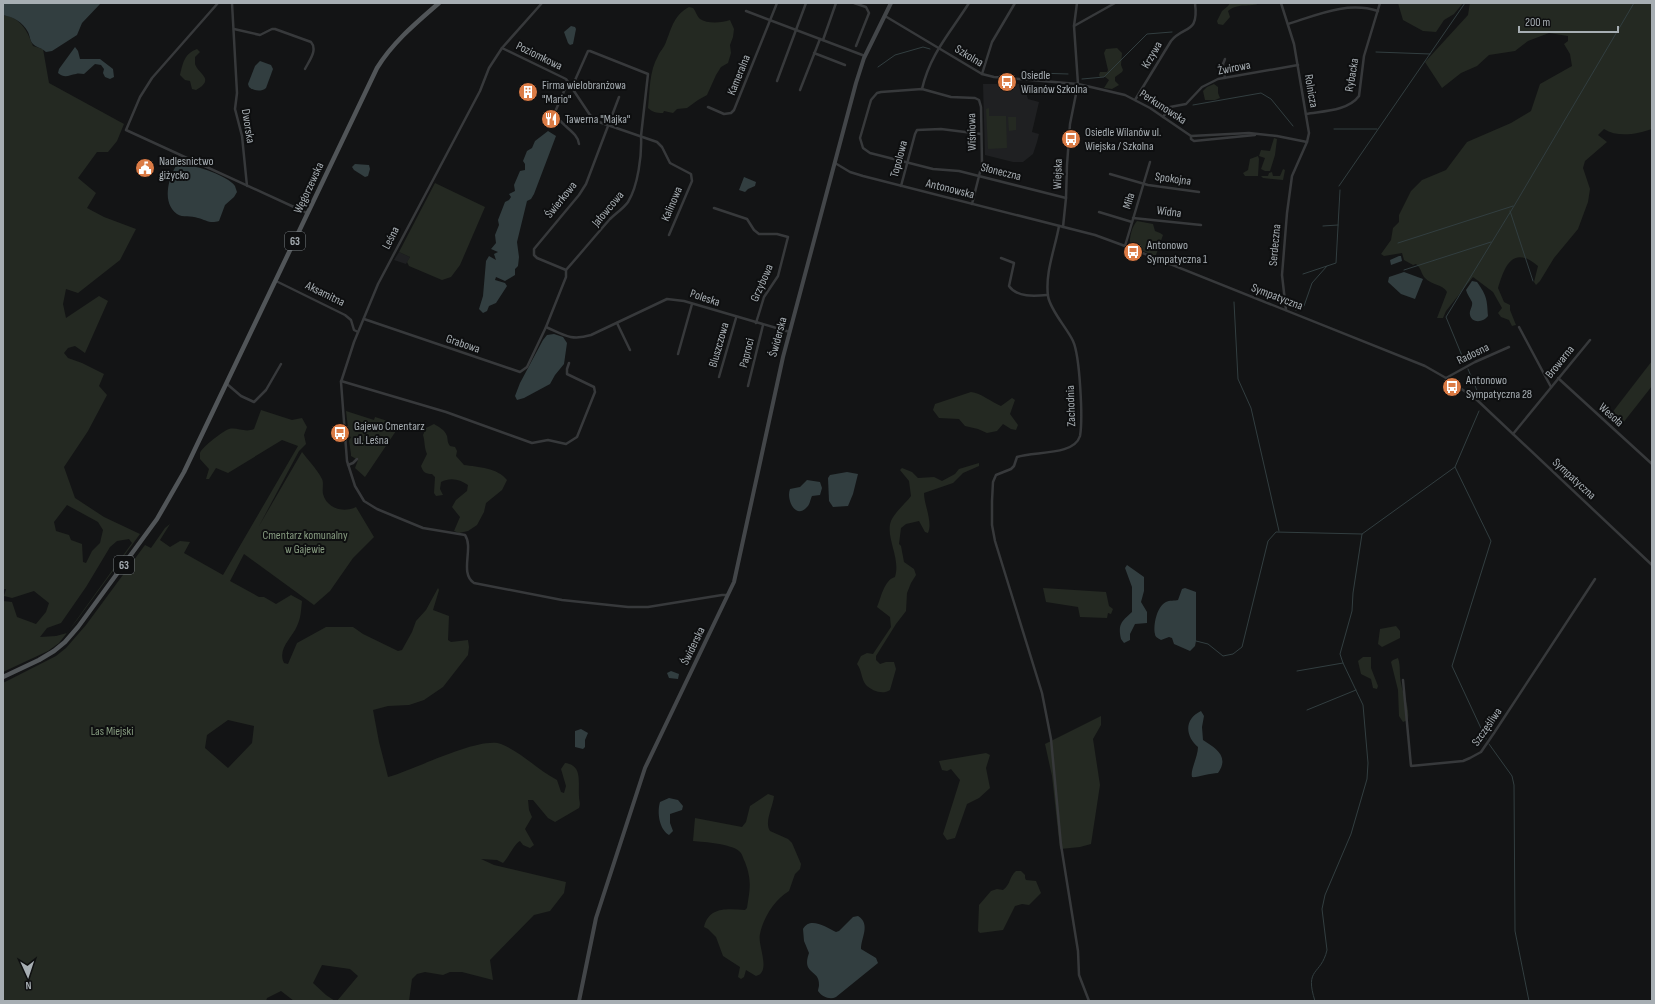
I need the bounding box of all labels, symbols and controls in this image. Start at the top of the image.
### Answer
scale bar [1519,8,1618,34]
text: 200 m [1525,15,1551,30]
street label: Poziomkowa [513,38,565,74]
street label: Krzywa [1138,38,1166,71]
street label: Szkolna [952,42,986,71]
street label: Kameralna [724,52,754,97]
street label: Żwirowa [1216,57,1252,79]
street label: Rybacka [1342,57,1362,93]
place label: Osiedle Wilanów Szkolna [1021,68,1088,97]
bus stop icon: Osiedle Wilanów Szkolna [996,71,1018,93]
street label: Rolnicza [1301,73,1321,109]
place label: Firma wielobranżowa "Mario" [542,78,626,107]
building icon: Firma wielobranżowa "Mario" [517,81,539,103]
street label: Perkunowska [1137,86,1190,128]
street label: Dworska [238,108,258,145]
restaurant icon: Tawerna "Majka" [540,108,562,130]
place label: Tawerna "Majka" [565,112,630,127]
street label: Wiśniowa [964,113,980,151]
place label: Osiedle Wilanów ul. Wiejska / Szkolna [1085,125,1161,154]
bus stop icon: Osiedle Wilanów ul. Wiejska / Szkolna [1060,128,1082,150]
street label: Topolowa [887,139,911,179]
place label: Nadlesnictwo giżycko [159,154,214,183]
public building icon: Nadlesnictwo giżycko [134,157,156,179]
street label: Wiejska [1050,158,1066,190]
street label: Węgorzewska [291,160,328,216]
street label: Słoneczna [979,160,1023,184]
street label: Spokojna [1154,169,1192,189]
street label: Antonowska [923,175,976,202]
street label: Świerkowa [542,178,581,221]
street label: Kalinowa [658,184,686,223]
street label: Jałowcowa [588,188,627,231]
street label: Miła [1119,191,1139,211]
street label: Widna [1156,203,1183,221]
street label: Serdeczna [1266,223,1284,266]
street label: Leśna [379,224,403,252]
road number: 63 [285,232,305,250]
place label: Antonowo Sympatyczna 1 [1146,238,1208,267]
bus stop icon: Antonowo Sympatyczna 1 [1122,241,1144,263]
street label: Grzybowa [747,262,777,304]
street label: Aksamitna [302,278,347,310]
street label: Sympatyczna [1249,280,1305,314]
street label: Poleska [688,286,722,310]
street label: Świderska [765,315,791,359]
street label: Bluszczowa [705,321,733,369]
street label: Grabowa [444,331,482,357]
street label: Paproci [736,337,758,369]
street label: Radosna [1454,340,1492,368]
street label: Browarna [1542,342,1578,381]
place label: Antonowo Sympatyczna 28 [1465,373,1532,402]
bus stop icon: Antonowo Sympatyczna 28 [1441,376,1463,398]
street label: Zachodnia [1063,385,1079,427]
street label: Wesoła [1595,400,1627,430]
place label: Gajewo Cmentarz ul. Leśna [354,419,425,448]
bus stop icon: Gajewo Cmentarz ul. Leśna [329,422,351,444]
street label: Sympatyczna [1549,455,1599,503]
park label: Cmentarz komunalny w Gajewie [262,528,348,557]
road number: 63 [114,556,134,574]
street label: Świderska [677,624,709,668]
street label: Szczęśliwa [1468,705,1506,749]
park label: Las Miejski [91,724,133,739]
north arrow [8,956,48,996]
text: N [25,979,32,992]

